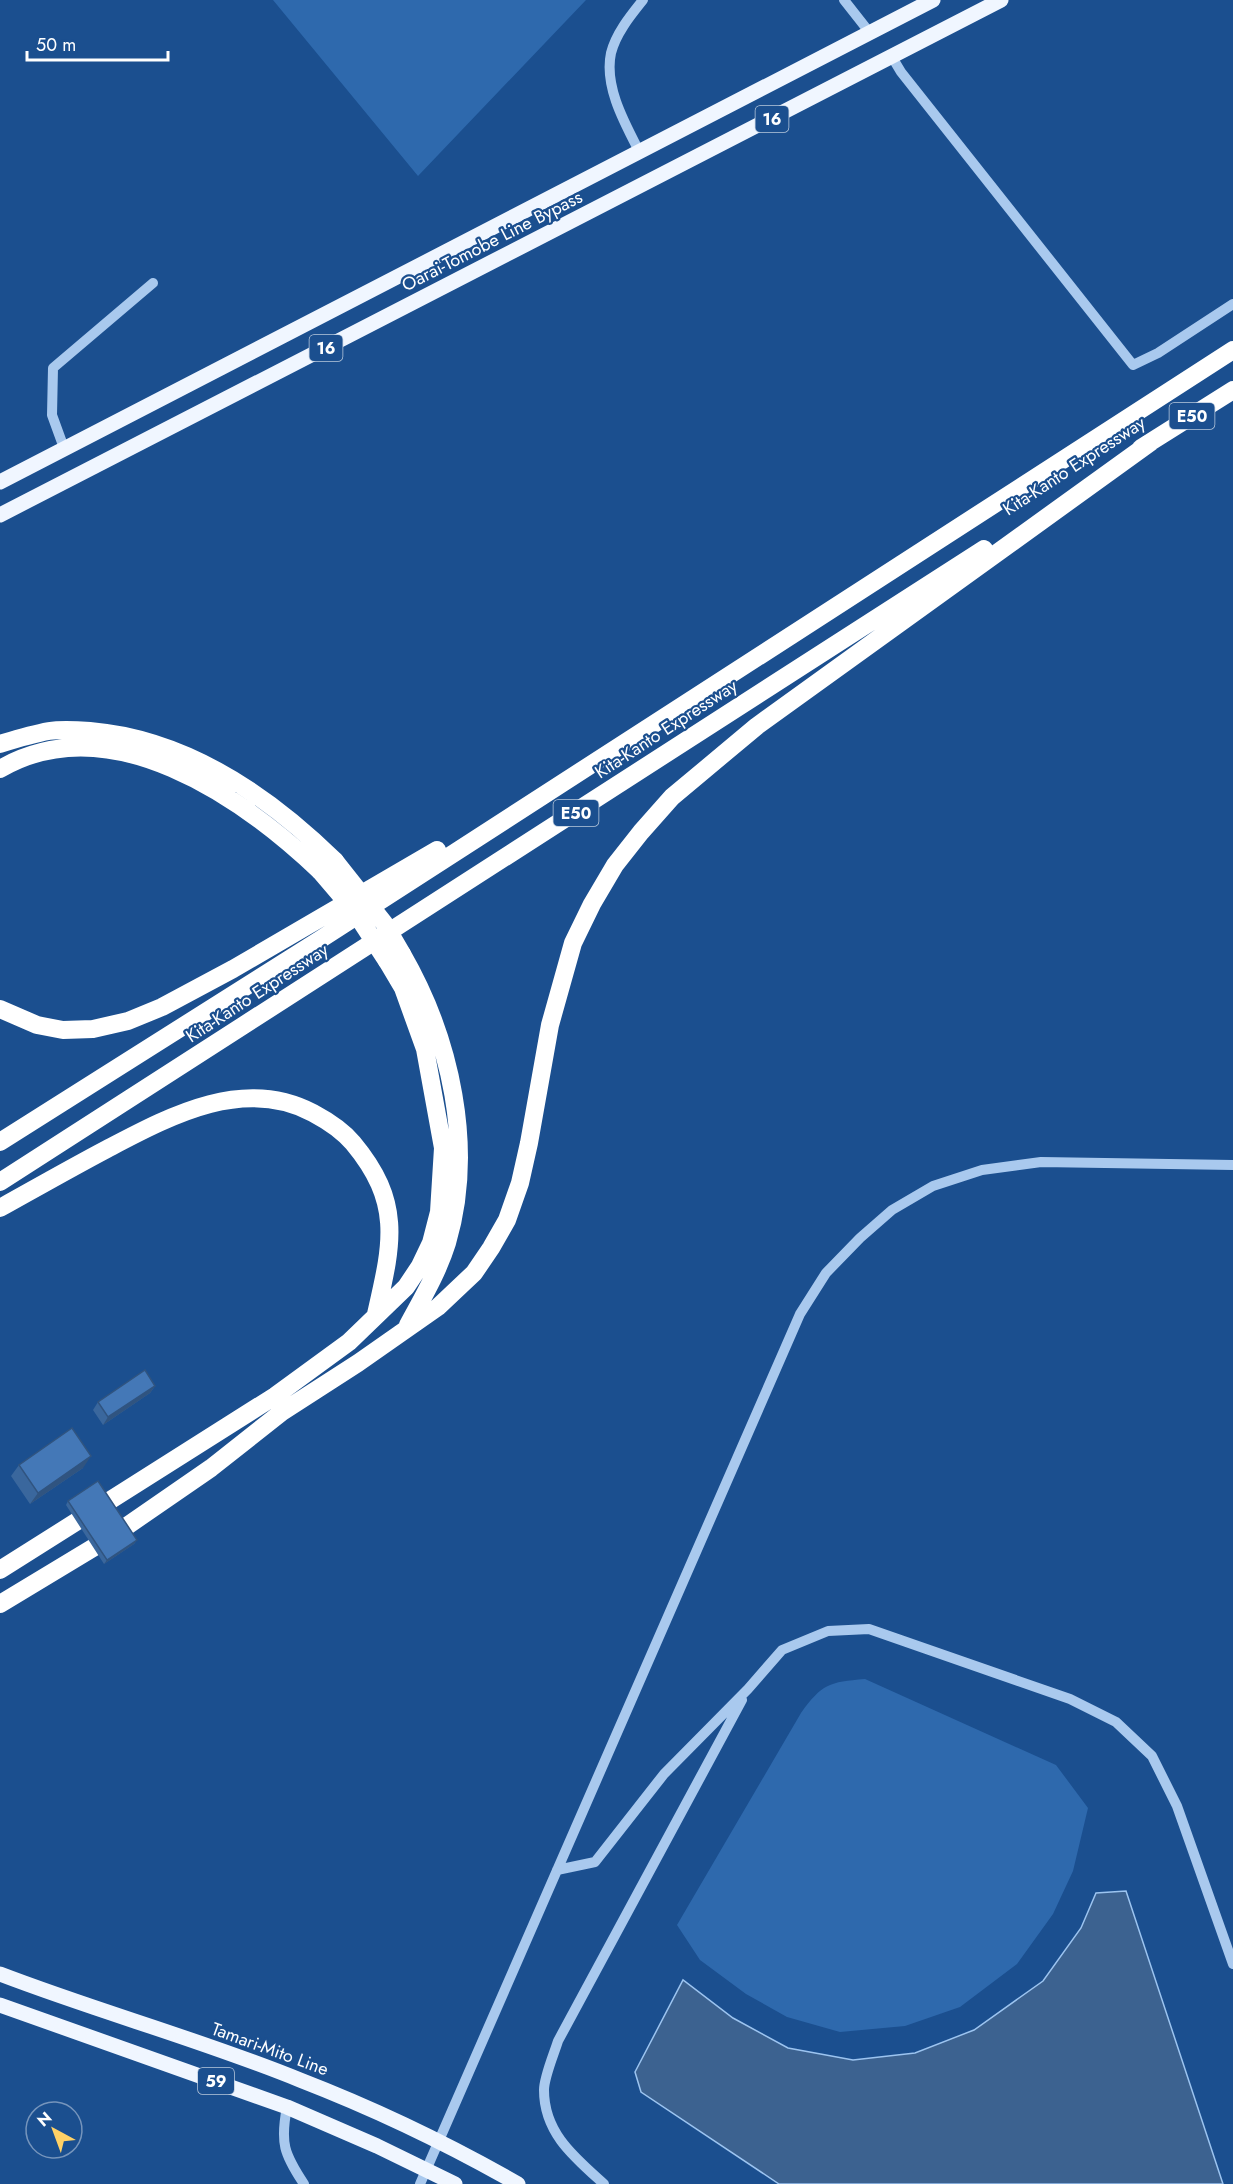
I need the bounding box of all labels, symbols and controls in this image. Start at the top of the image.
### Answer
scale bar [27,24,168,62]
text: 50 m [36,32,76,58]
road number: 16 [756,106,788,132]
street label: Oarai-Tomobe Line Bypass [397,184,587,298]
road number: 16 [310,335,342,361]
road number: E50 [1170,403,1214,429]
street label: Kita-Kanto Expressway [998,410,1151,522]
street label: Kita-Kanto Expressway [590,673,743,785]
road number: E50 [554,800,598,826]
street label: Kita-Kanto Expressway [181,937,334,1049]
street label: Tamari-Mito Line [208,2016,332,2082]
road number: 59 [198,2068,234,2094]
north arrow [24,2100,84,2160]
text: N [32,2106,57,2132]

